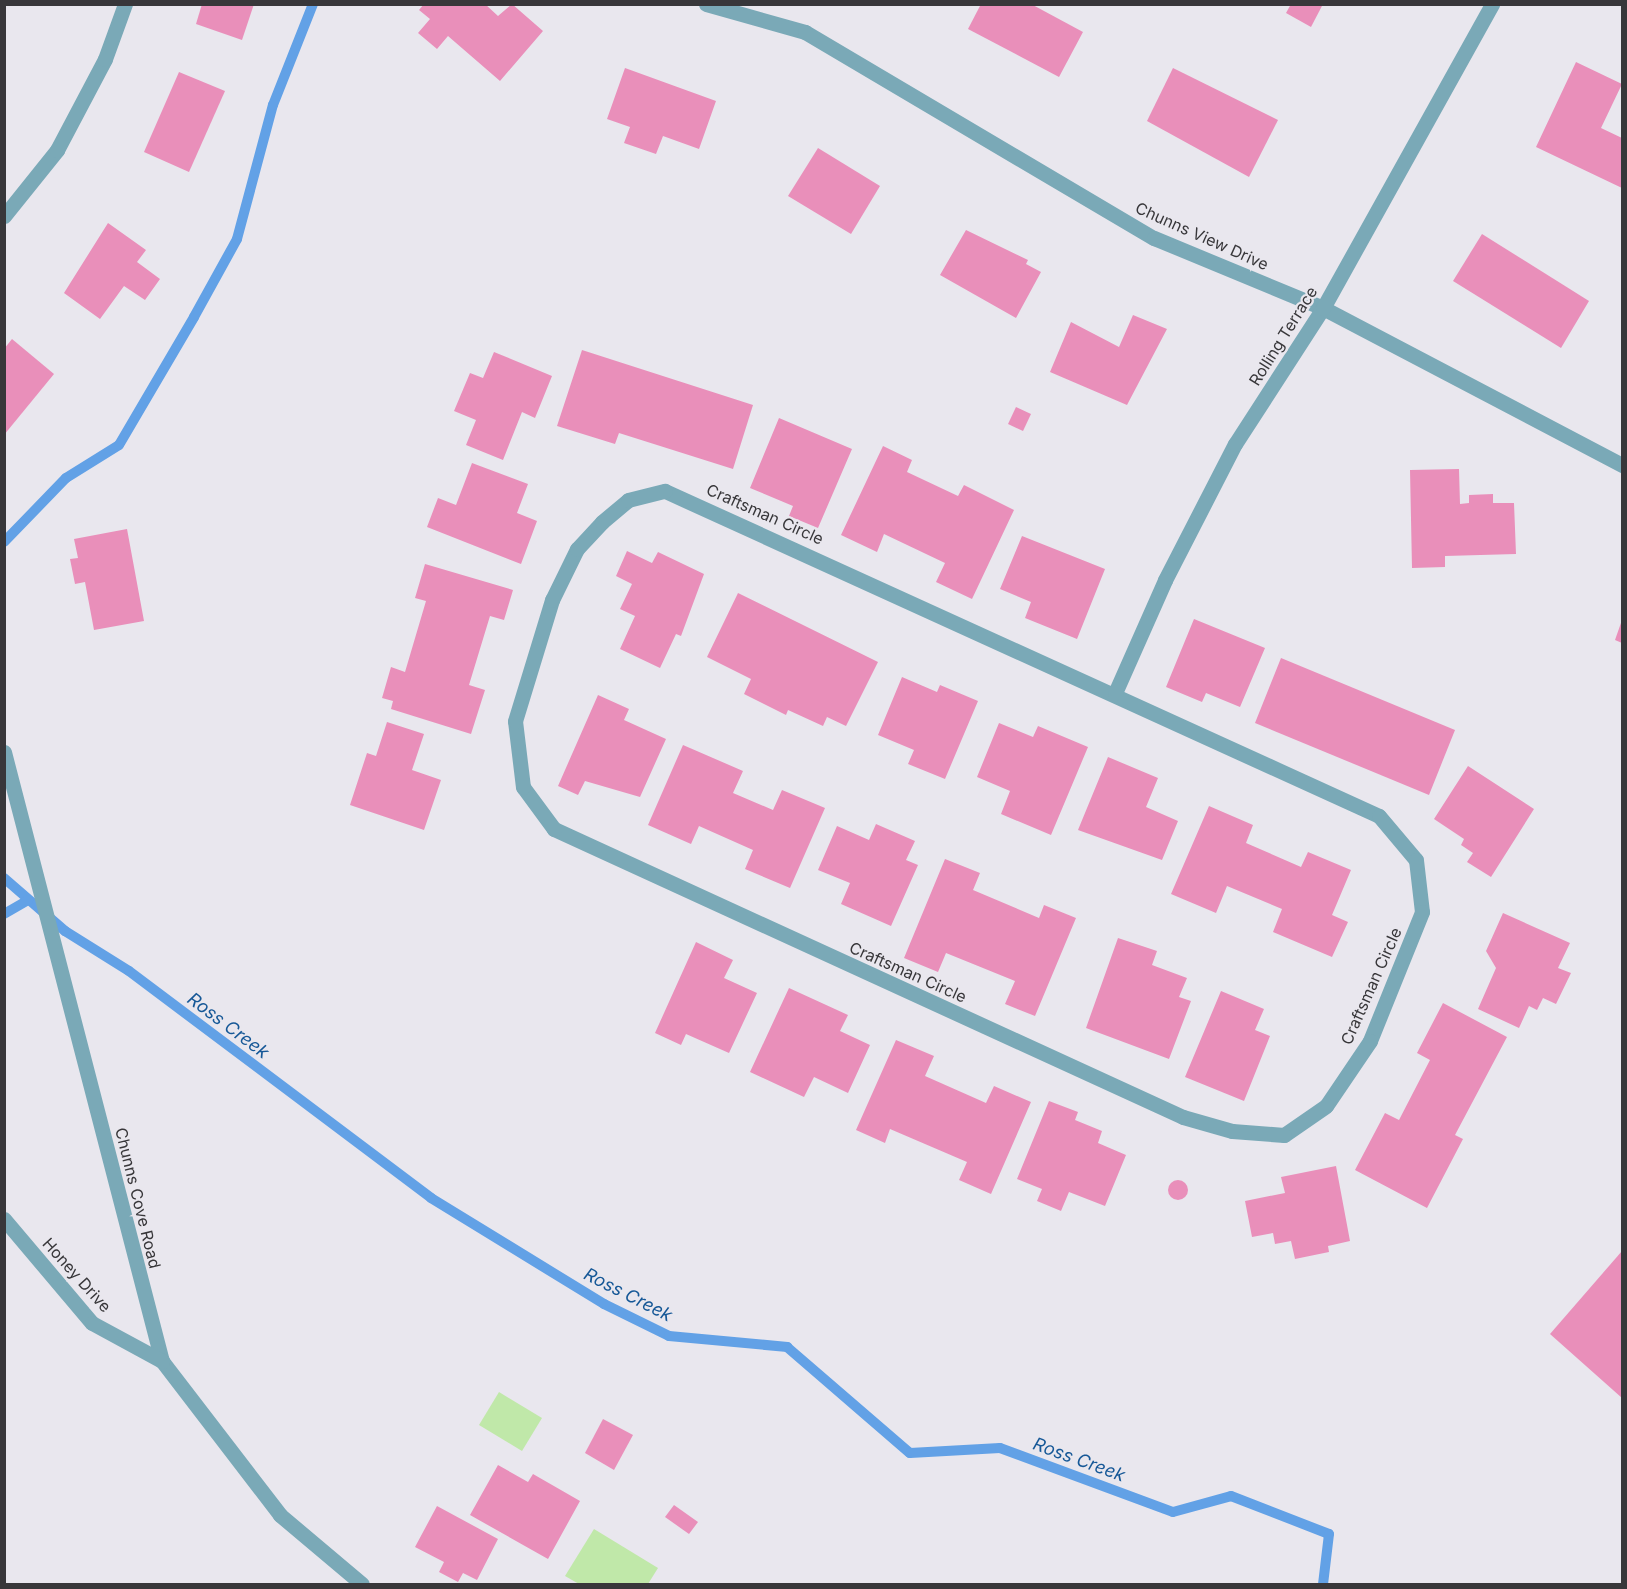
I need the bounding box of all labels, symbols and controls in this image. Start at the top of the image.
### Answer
street label: Chunns View Drive [1132,198,1272,274]
street label: Rolling Terrace [1245,283,1321,389]
street label: Craftsman Circle [703,480,827,548]
street label: Craftsman Circle [1337,924,1405,1048]
street label: Craftsman Circle [846,938,970,1006]
water label: Ross Creek [183,988,273,1064]
street label: Chunns Cove Road [111,1126,165,1270]
street label: Honey Drive [39,1234,115,1316]
water label: Ross Creek [580,1263,676,1327]
water label: Ross Creek [1030,1433,1128,1487]

